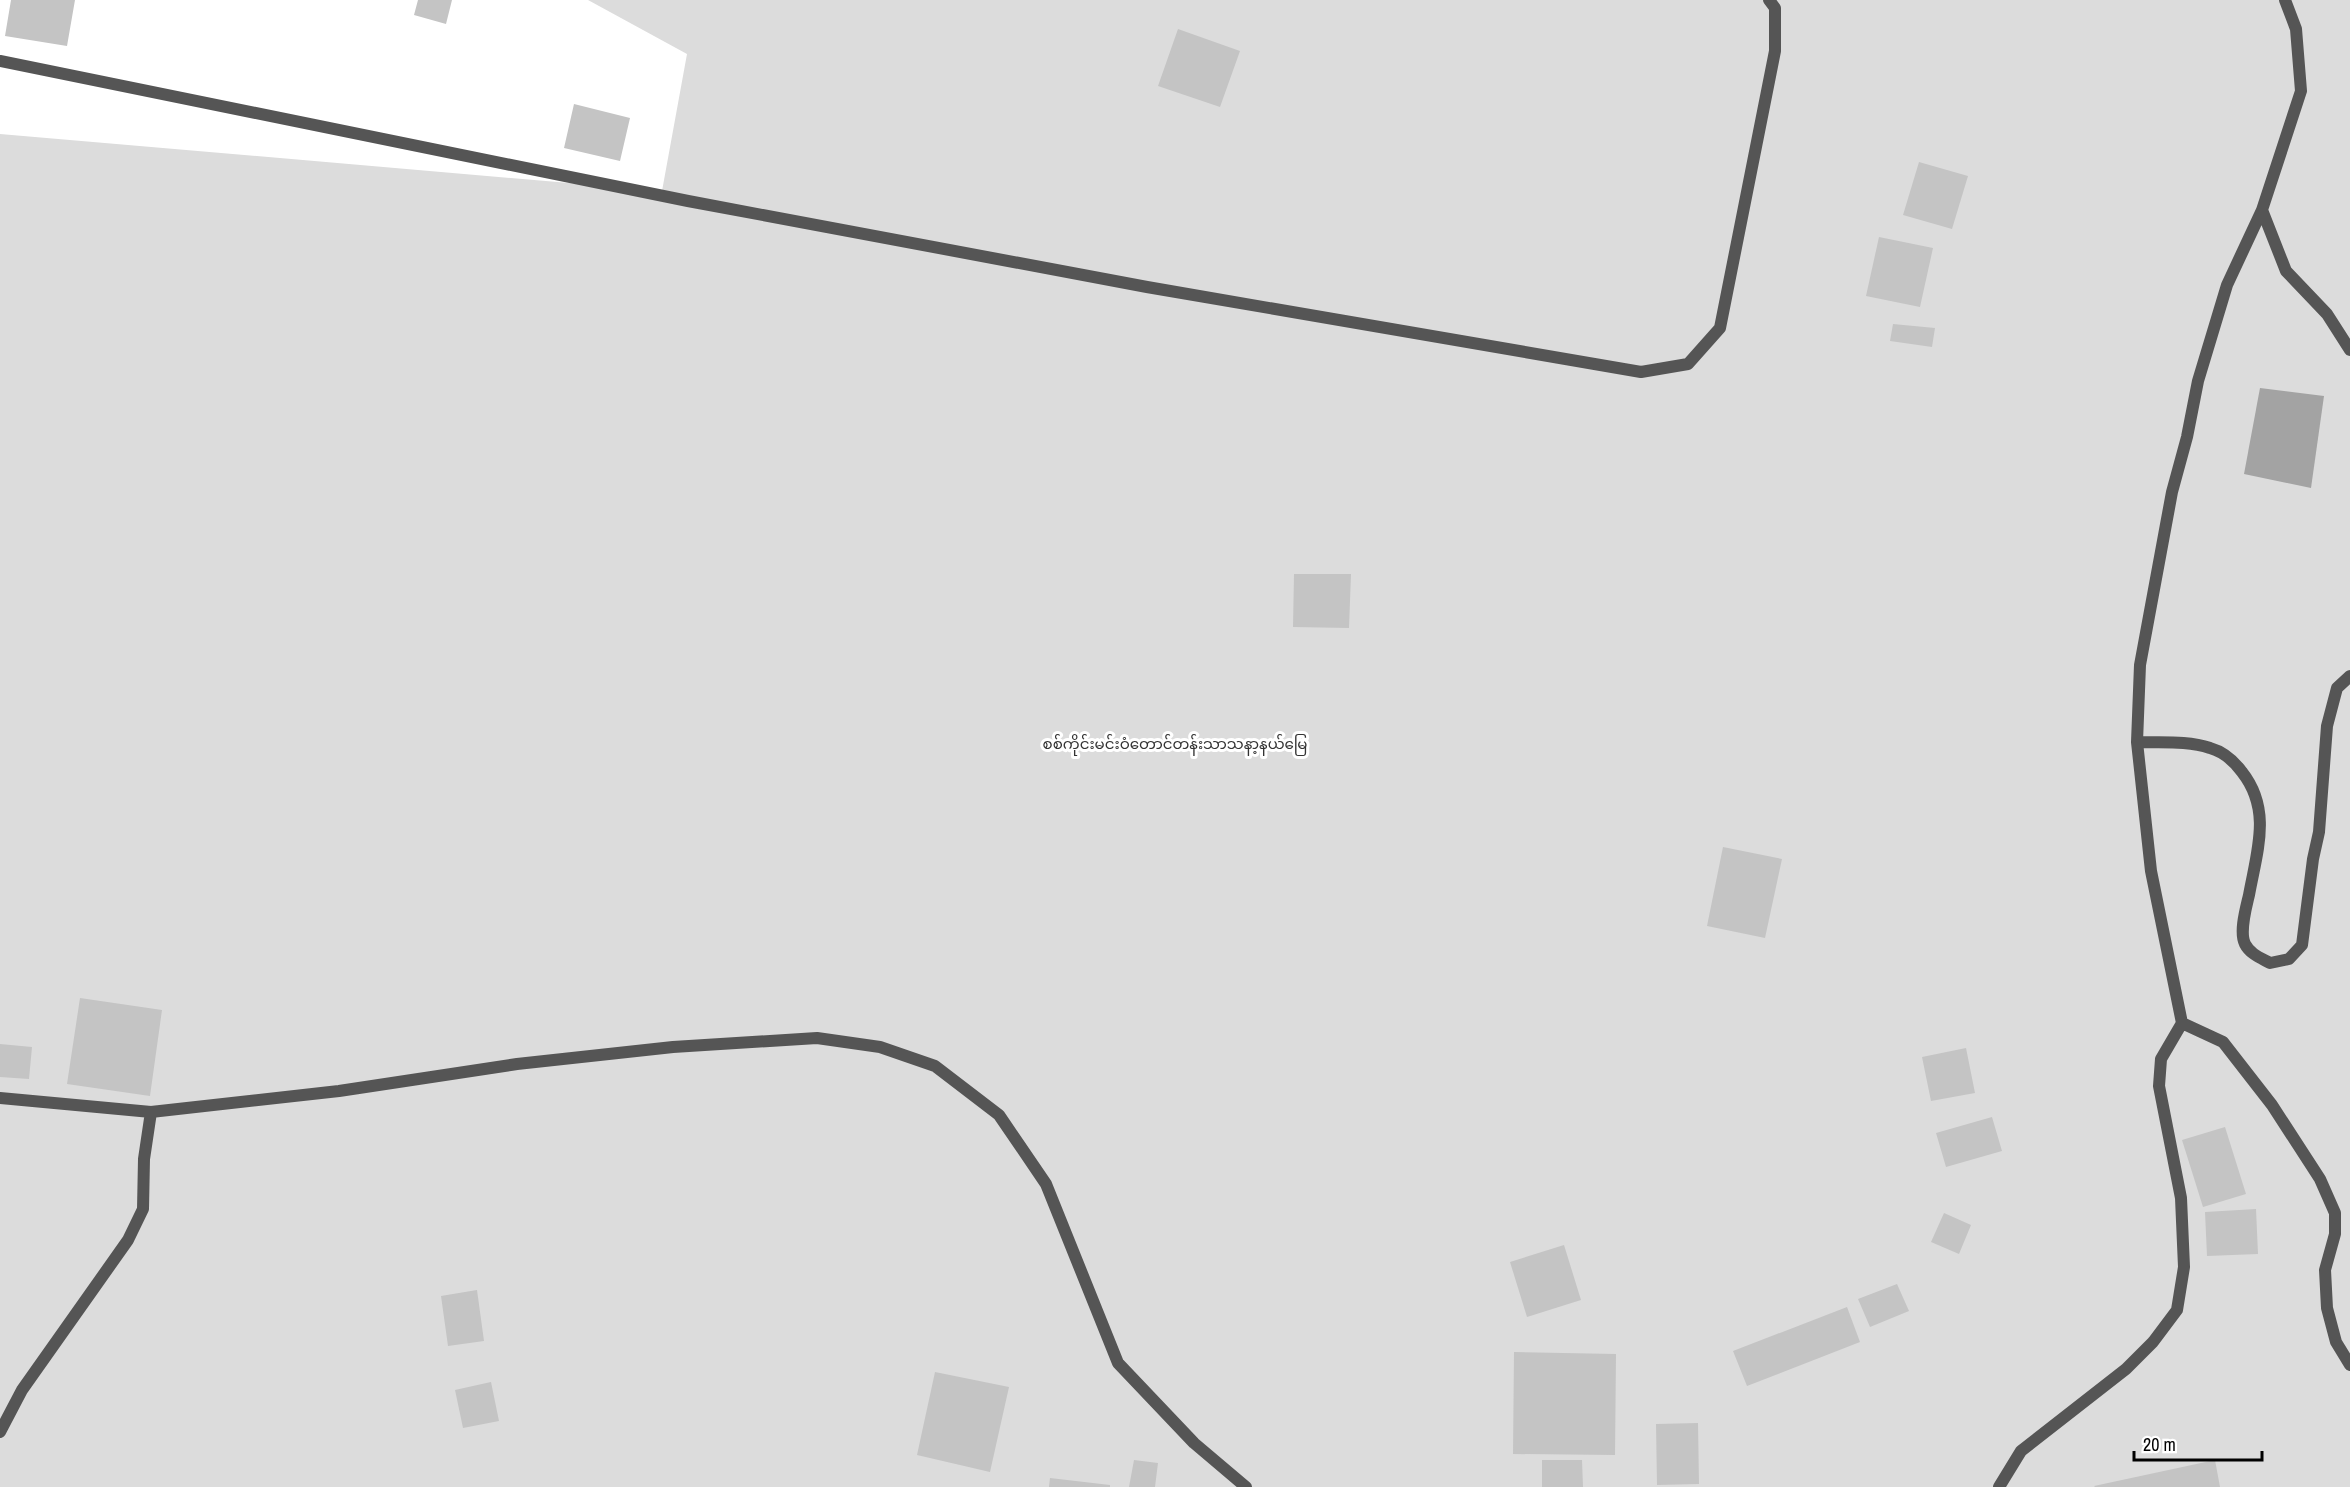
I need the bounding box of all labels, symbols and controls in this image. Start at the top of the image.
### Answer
park label: စစ်ကိုင်းမင်းဝံတောင်တန်းသာသနာ့နယ်မြေ [1043,733,1307,756]
scale bar [2134,1424,2262,1462]
text: 20 m [2143,1432,2176,1457]

